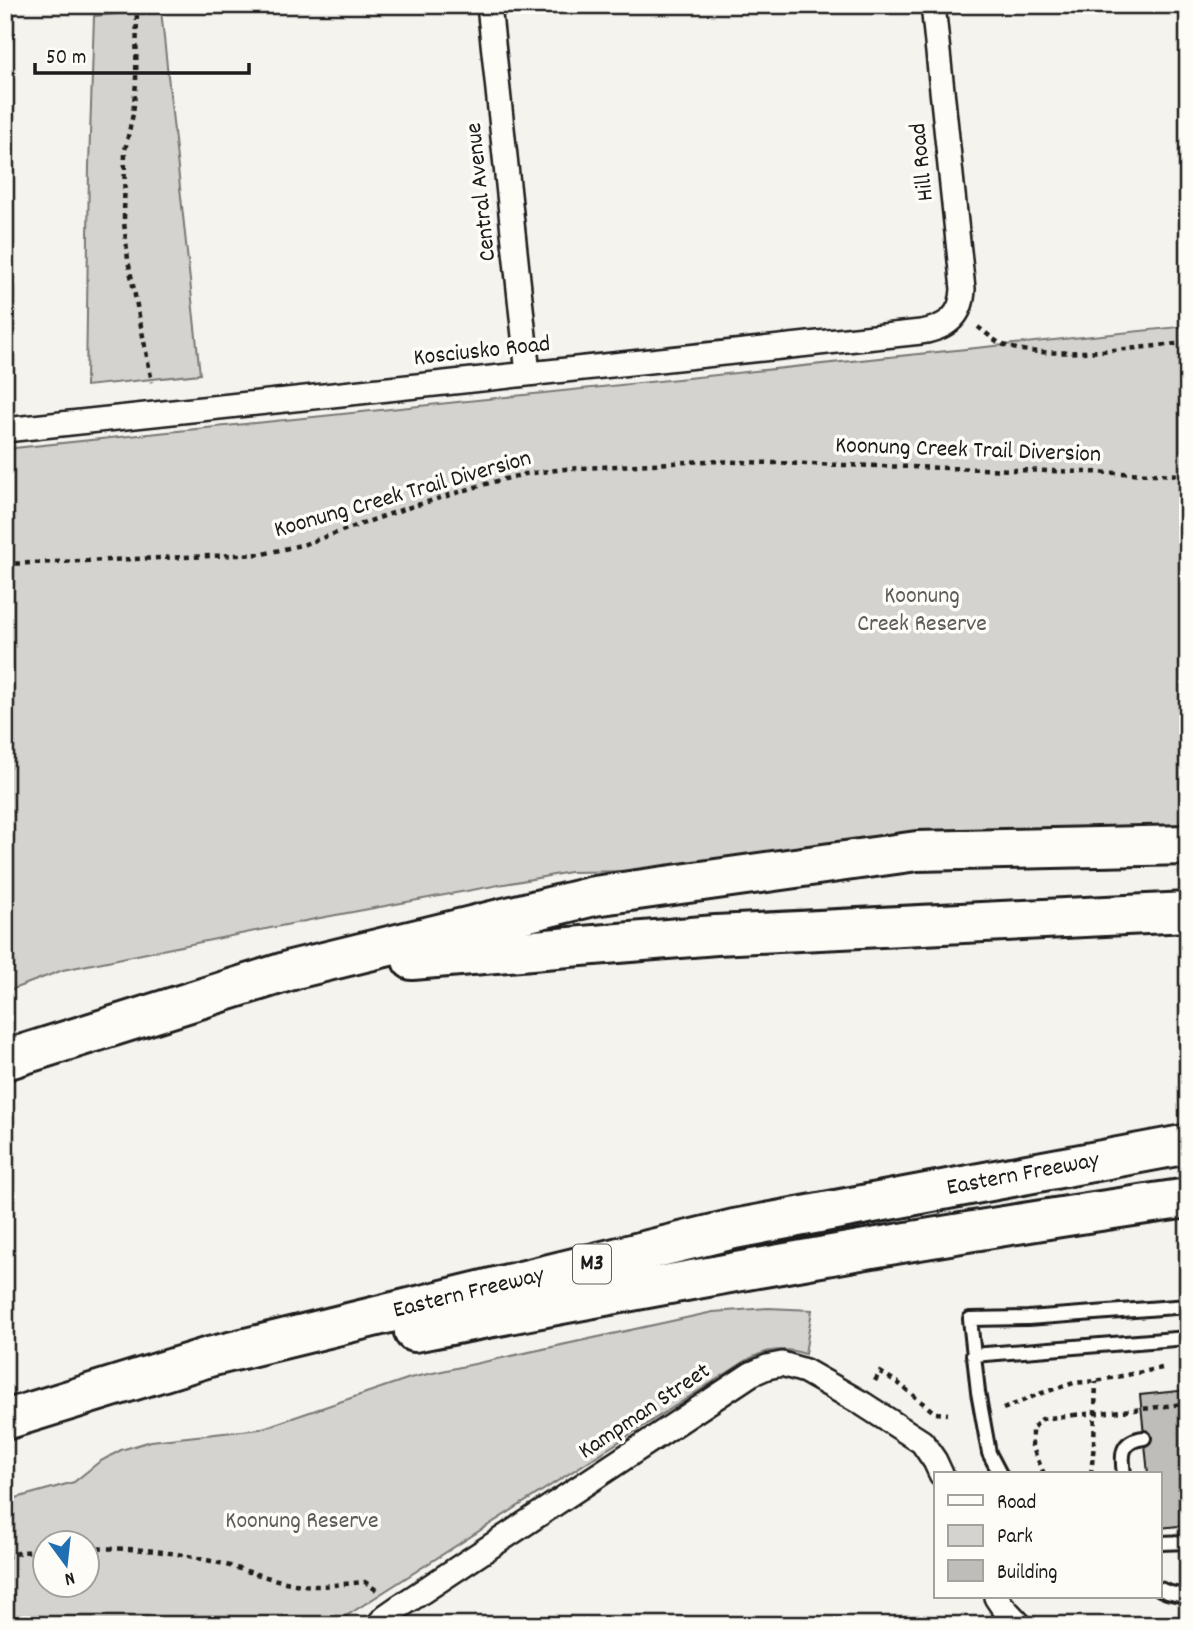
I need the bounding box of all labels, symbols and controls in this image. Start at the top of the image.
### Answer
scale bar [35,32,248,76]
text: 50 m [46,44,86,74]
street label: Central Avenue [458,121,506,263]
street label: Hill Road [902,121,944,203]
street label: Kosciusko Road [412,328,552,376]
street label: Koonung Creek Trail Diversion [834,429,1102,473]
street label: Koonung Creek Trail Diversion [270,442,536,548]
park label: Koonung Creek Reserve [857,580,987,642]
street label: Eastern Freeway [944,1144,1103,1206]
road number: M3 [573,1245,611,1284]
street label: Eastern Freeway [390,1259,549,1328]
street label: Kampman Street [572,1355,718,1469]
legend [934,1472,1162,1598]
text: Road [997,1489,1036,1519]
park label: Koonung Reserve [225,1505,379,1539]
text: Park [997,1523,1033,1553]
north arrow [32,1528,102,1598]
text: Building [997,1559,1057,1589]
text: N [61,1563,78,1591]

